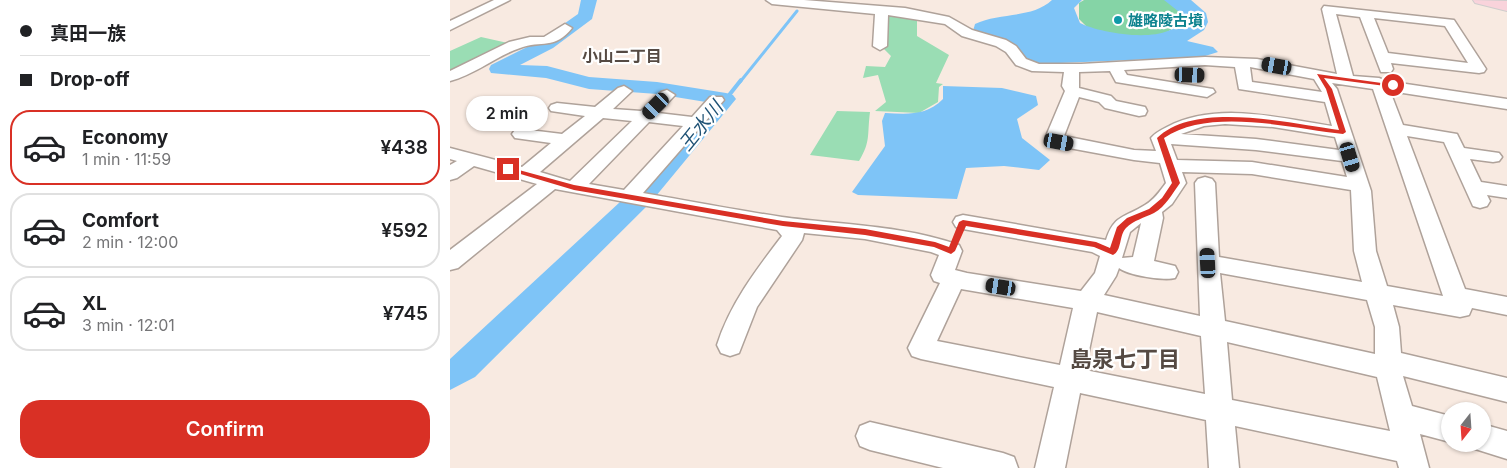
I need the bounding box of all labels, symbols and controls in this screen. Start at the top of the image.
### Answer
place label: 雄略陵古墳 [1128,11,1203,30]
marker: 雄略陵古墳 [1112,14,1124,26]
text: 真田一族 [50,22,126,45]
district label: 小山二丁目 [582,46,662,66]
car [1260,56,1293,76]
car [1174,67,1205,83]
text: Drop-off [50,68,130,91]
route start [1382,74,1404,96]
car [640,90,671,122]
water label: 王水川 [674,95,729,155]
callout: 2 min [467,96,549,132]
text: 2 min [486,103,528,123]
icon: car [22,125,67,170]
text: Economy [82,126,168,149]
car [1042,132,1075,152]
text: ¥438 [380,136,428,159]
car [1338,140,1361,174]
text: 1 min · 11:59 [82,149,171,169]
route end [497,158,519,180]
icon: car [22,208,67,253]
text: Comfort [82,209,159,232]
text: ¥592 [381,219,428,242]
text: 2 min · 12:00 [82,232,178,252]
car [1199,248,1216,278]
car [985,277,1016,297]
icon: car [22,291,67,336]
text: XL [82,292,107,315]
text: ¥745 [383,302,428,325]
text: 3 min · 12:01 [82,315,175,335]
district label: 島泉七丁目 [1070,346,1180,372]
button: Confirm [20,400,430,458]
north arrow [1441,402,1491,452]
map controls [1441,402,1491,452]

